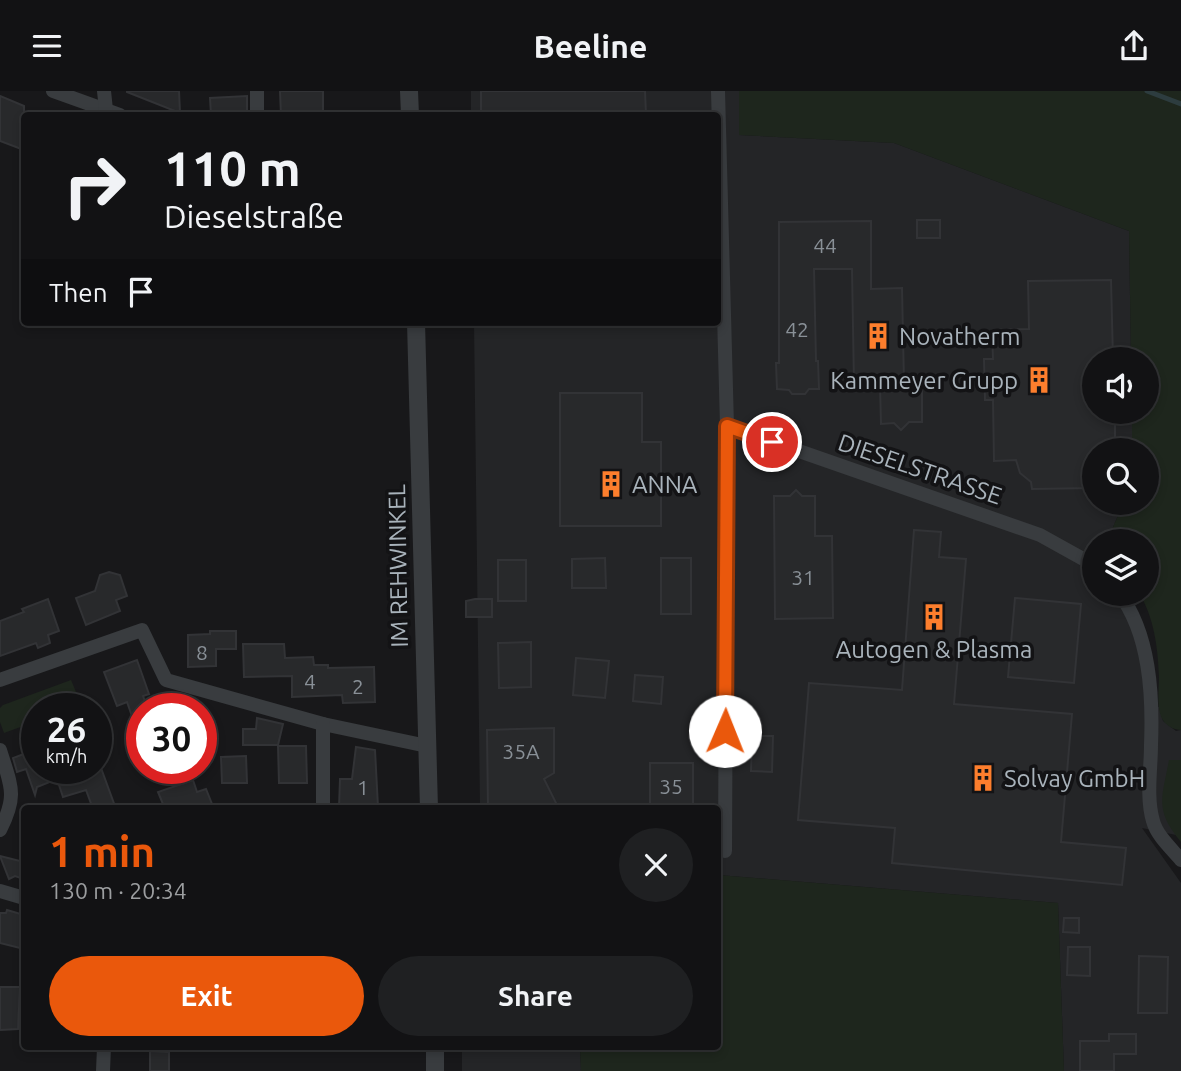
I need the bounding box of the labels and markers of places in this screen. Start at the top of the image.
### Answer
building icon: Novatherm [863,321,893,351]
place label: Novatherm [899,323,1020,350]
building icon: Kammeyer Grupp [1024,365,1054,395]
place label: Kammeyer Grupp [830,367,1018,394]
pin [742,412,802,472]
building icon: ANNA [596,469,626,499]
place label: ANNA [632,471,698,498]
building icon: Autogen & Plasma [919,602,949,632]
place label: Autogen & Plasma [836,636,1032,663]
building icon: Solvay GmbH [968,763,998,793]
place label: Solvay GmbH [1004,765,1145,792]

